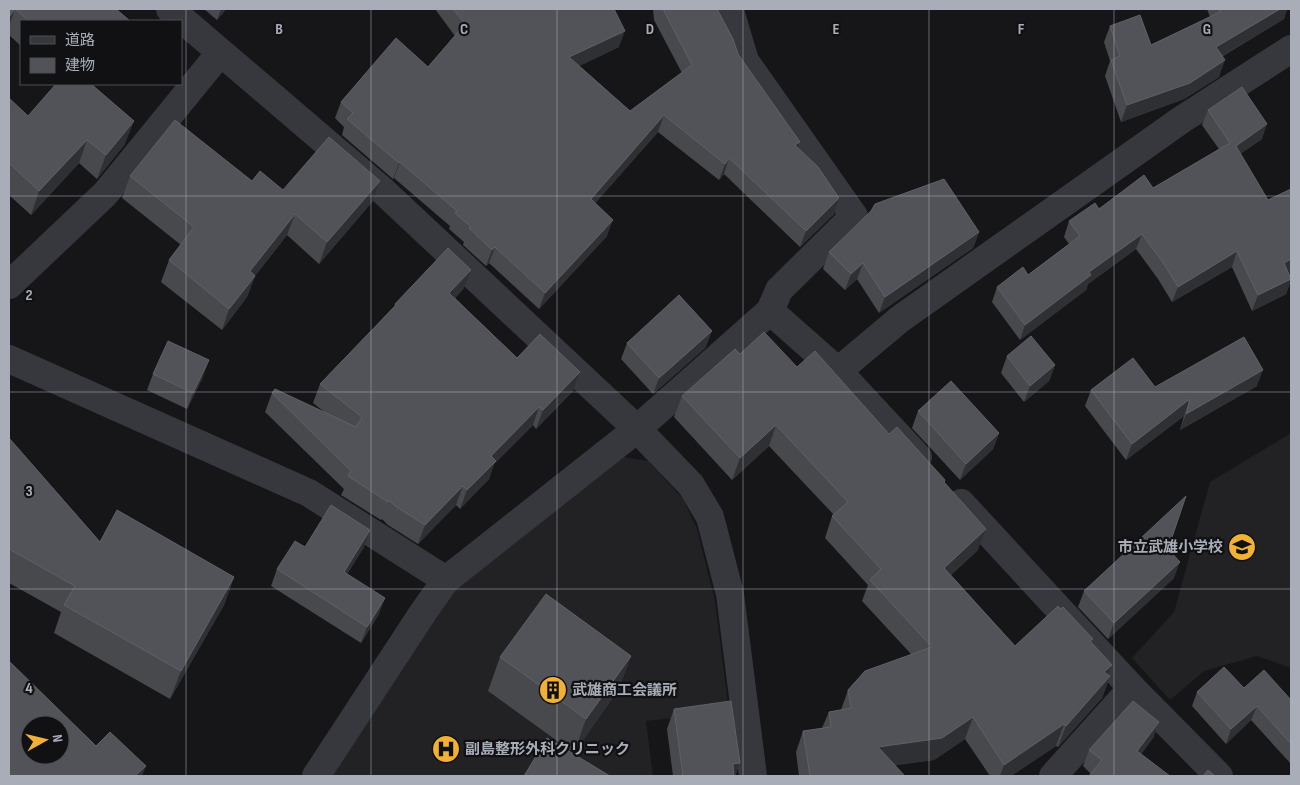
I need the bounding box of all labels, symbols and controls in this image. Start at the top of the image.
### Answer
legend [20,20,182,85]
text: B [275,20,283,39]
text: C [460,20,468,39]
text: D [646,20,654,39]
text: E [833,20,840,39]
text: F [1018,20,1025,39]
text: G [1203,20,1211,39]
text: 道路 [65,31,95,50]
text: 建物 [65,56,95,75]
text: 2 [25,286,33,305]
text: 3 [25,482,33,501]
school or university icon: 市立武雄小学校 [1227,532,1257,562]
place label: 市立武雄小学校 [1118,538,1223,557]
building icon: 武雄商工会議所 [538,675,568,705]
text: 4 [25,679,33,698]
place label: 武雄商工会議所 [572,681,677,700]
north arrow [20,715,70,765]
text: N [48,733,66,743]
hospital icon: 副島整形外科クリニック [431,734,461,764]
place label: 副島整形外科クリニック [465,740,630,759]

